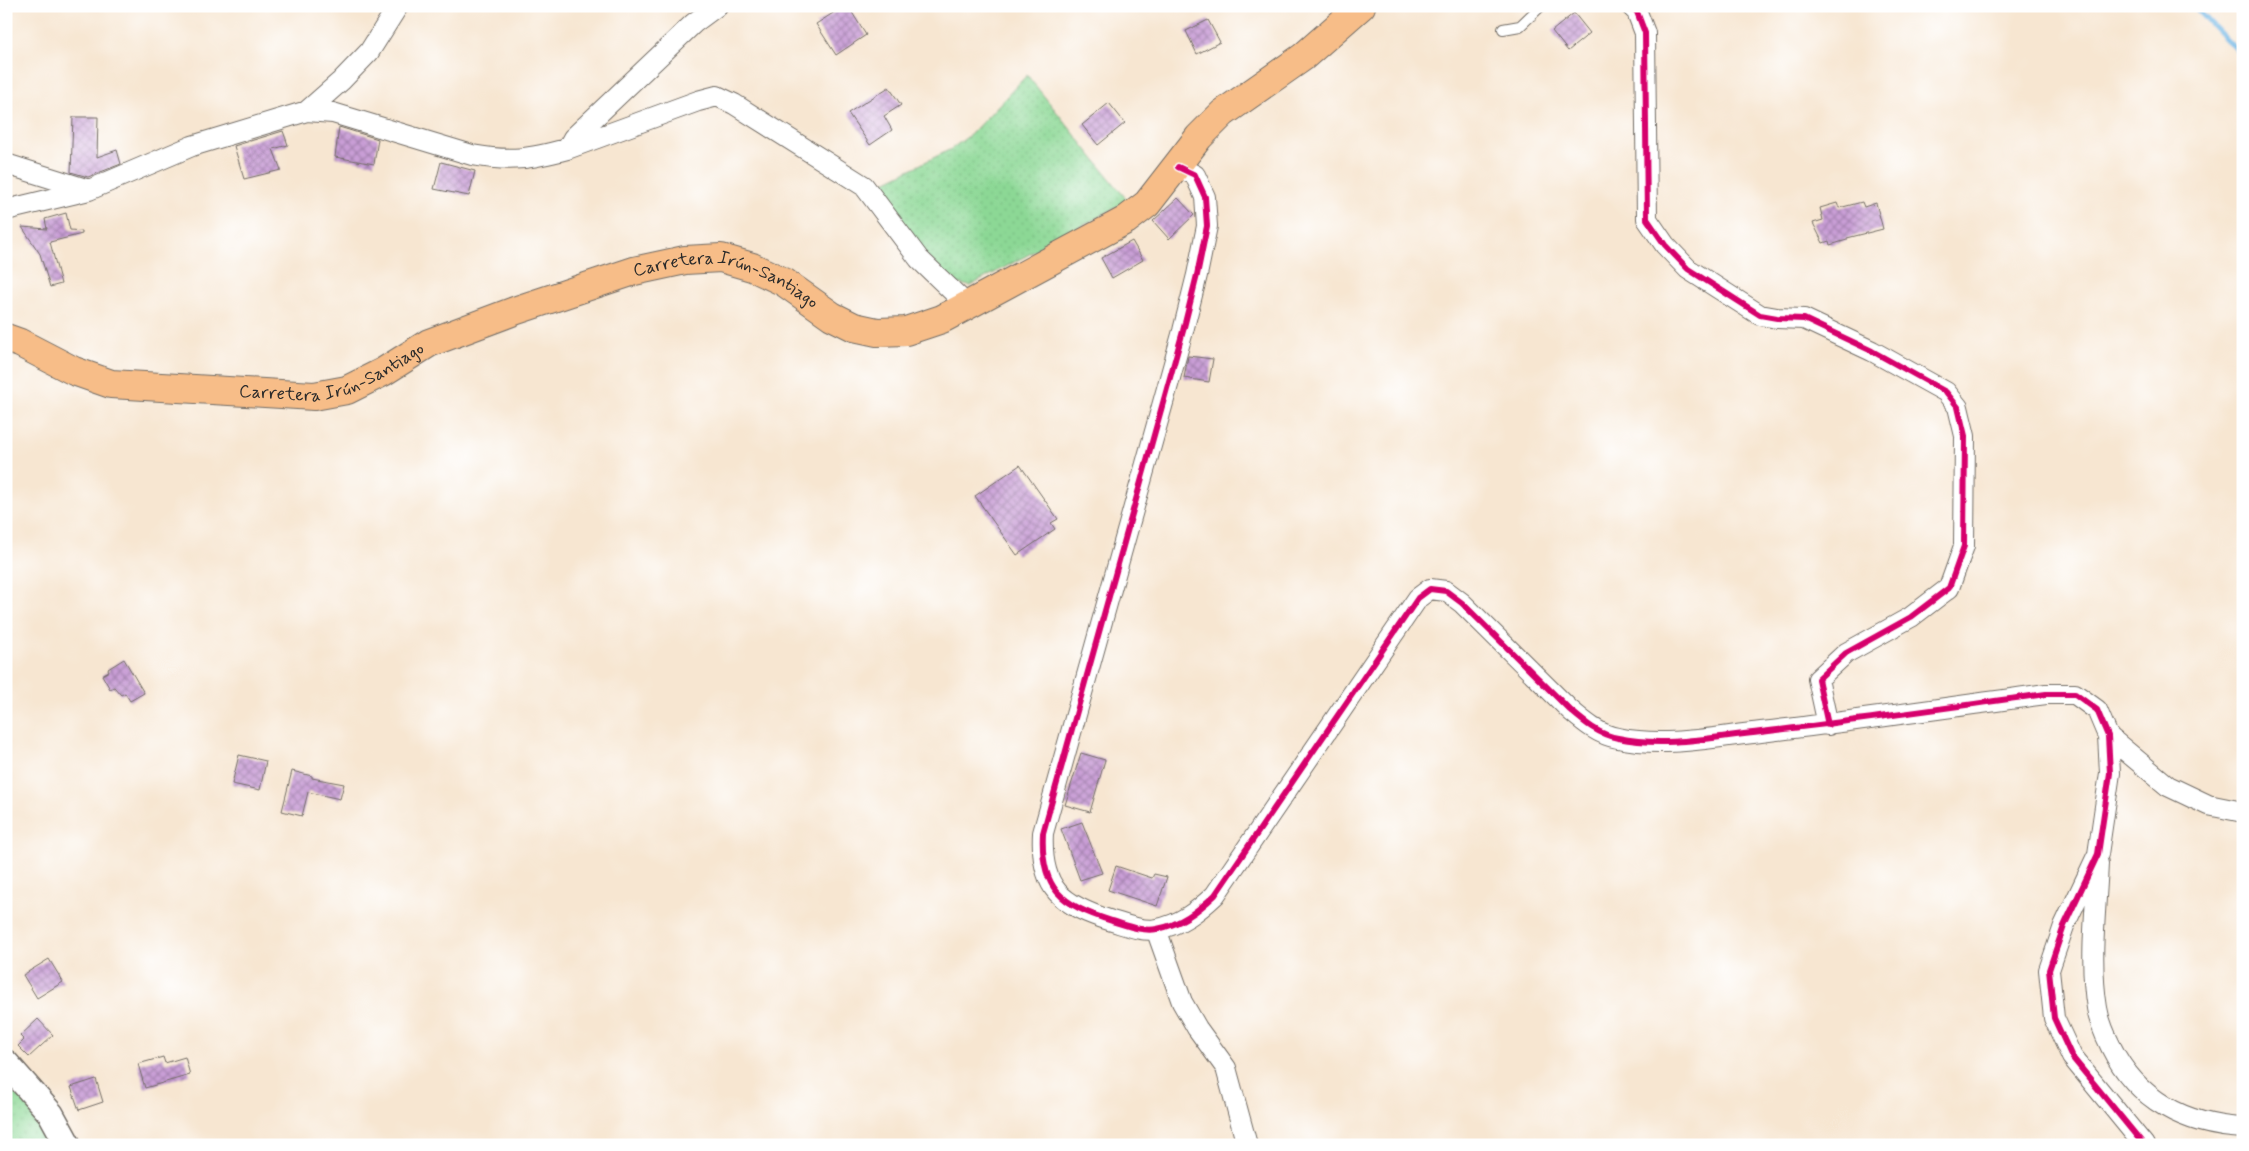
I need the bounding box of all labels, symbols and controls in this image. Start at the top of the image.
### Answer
street label: Carretera Irún-Santiago [631,246,823,314]
street label: Carretera Irún-Santiago [238,337,429,408]

